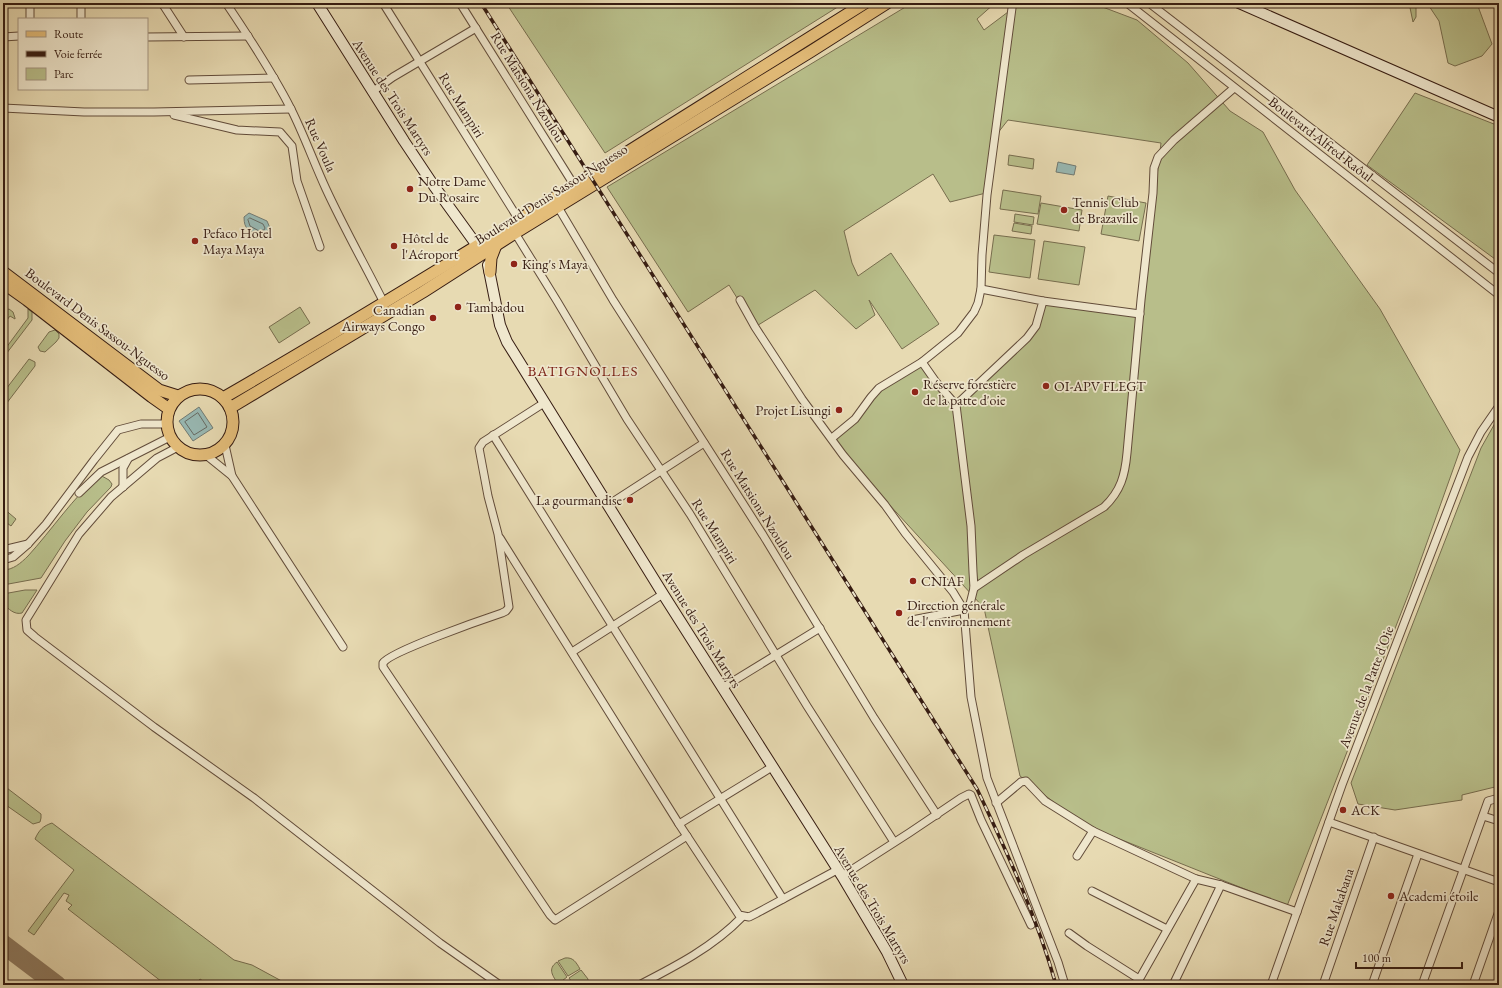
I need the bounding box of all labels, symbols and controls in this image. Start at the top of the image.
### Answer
legend [18,18,148,90]
text: Route [54,26,84,42]
street label: Rue Matsiona Nzoulou [487,28,570,146]
street label: Avenue des Trois Martyrs [348,34,438,159]
text: Voie ferrée [54,46,103,62]
text: Parc [54,66,74,82]
street label: Rue Mampiri [435,69,489,141]
street label: Boulevard Alfred Raôul [1265,92,1377,186]
street label: Rue Voula [301,115,341,175]
street label: Boulevard Denis Sassou-Nguesso [471,139,631,248]
place label: Notre Dame Du Rosaire [418,172,486,206]
marker: Notre Dame Du Rosaire [405,184,415,194]
place label: Tennis Club de Brazaville [1072,193,1139,227]
marker: Tennis Club de Brazaville [1059,205,1069,215]
place label: Pefaco Hotel Maya Maya [203,224,272,258]
place label: Hôtel de l'Aéroport [402,229,459,263]
marker: Pefaco Hotel Maya Maya [190,236,200,246]
marker: Hôtel de l'Aéroport [389,241,399,251]
place label: King's Maya [522,255,588,273]
marker: King's Maya [509,259,519,269]
street label: Boulevard Denis Sassou-Nguesso [22,264,174,384]
place label: Tambadou [466,298,525,316]
place label: Canadian Airways Congo [341,301,426,335]
marker: Tambadou [453,302,463,312]
marker: Canadian Airways Congo [428,313,438,323]
district label: BATIGNOLLES [527,361,639,380]
place label: Réserve forestière de la patte d'oie [923,375,1017,409]
place label: OI-APV FLEGT [1054,377,1146,395]
marker: OI-APV FLEGT [1041,381,1051,391]
marker: Réserve forestière de la patte d'oie [910,387,920,397]
place label: Projet Lisungi [755,401,832,419]
marker: Projet Lisungi [834,405,844,415]
street label: Rue Matsiona Nzoulou [717,445,800,563]
place label: La gourmandise [536,491,623,509]
marker: La gourmandise [625,495,635,505]
street label: Rue Mampiri [688,495,742,567]
street label: Avenue des Trois Martyrs [658,566,746,692]
place label: CNIAF [921,572,964,590]
marker: CNIAF [908,576,918,586]
place label: Direction générale de l'environnement [907,596,1011,630]
marker: Direction générale de l'environnement [894,608,904,618]
street label: Avenue de la Patte d'Oie [1334,623,1398,751]
place label: ACK [1350,801,1380,819]
marker: ACK [1338,805,1348,815]
street label: Avenue des Trois Martyrs [830,840,916,967]
street label: Rue Makabana [1314,865,1358,948]
place label: Academi étoile [1398,887,1479,905]
marker: Academi étoile [1386,891,1396,901]
scale bar [1356,944,1462,970]
text: 100 m [1362,950,1392,966]

